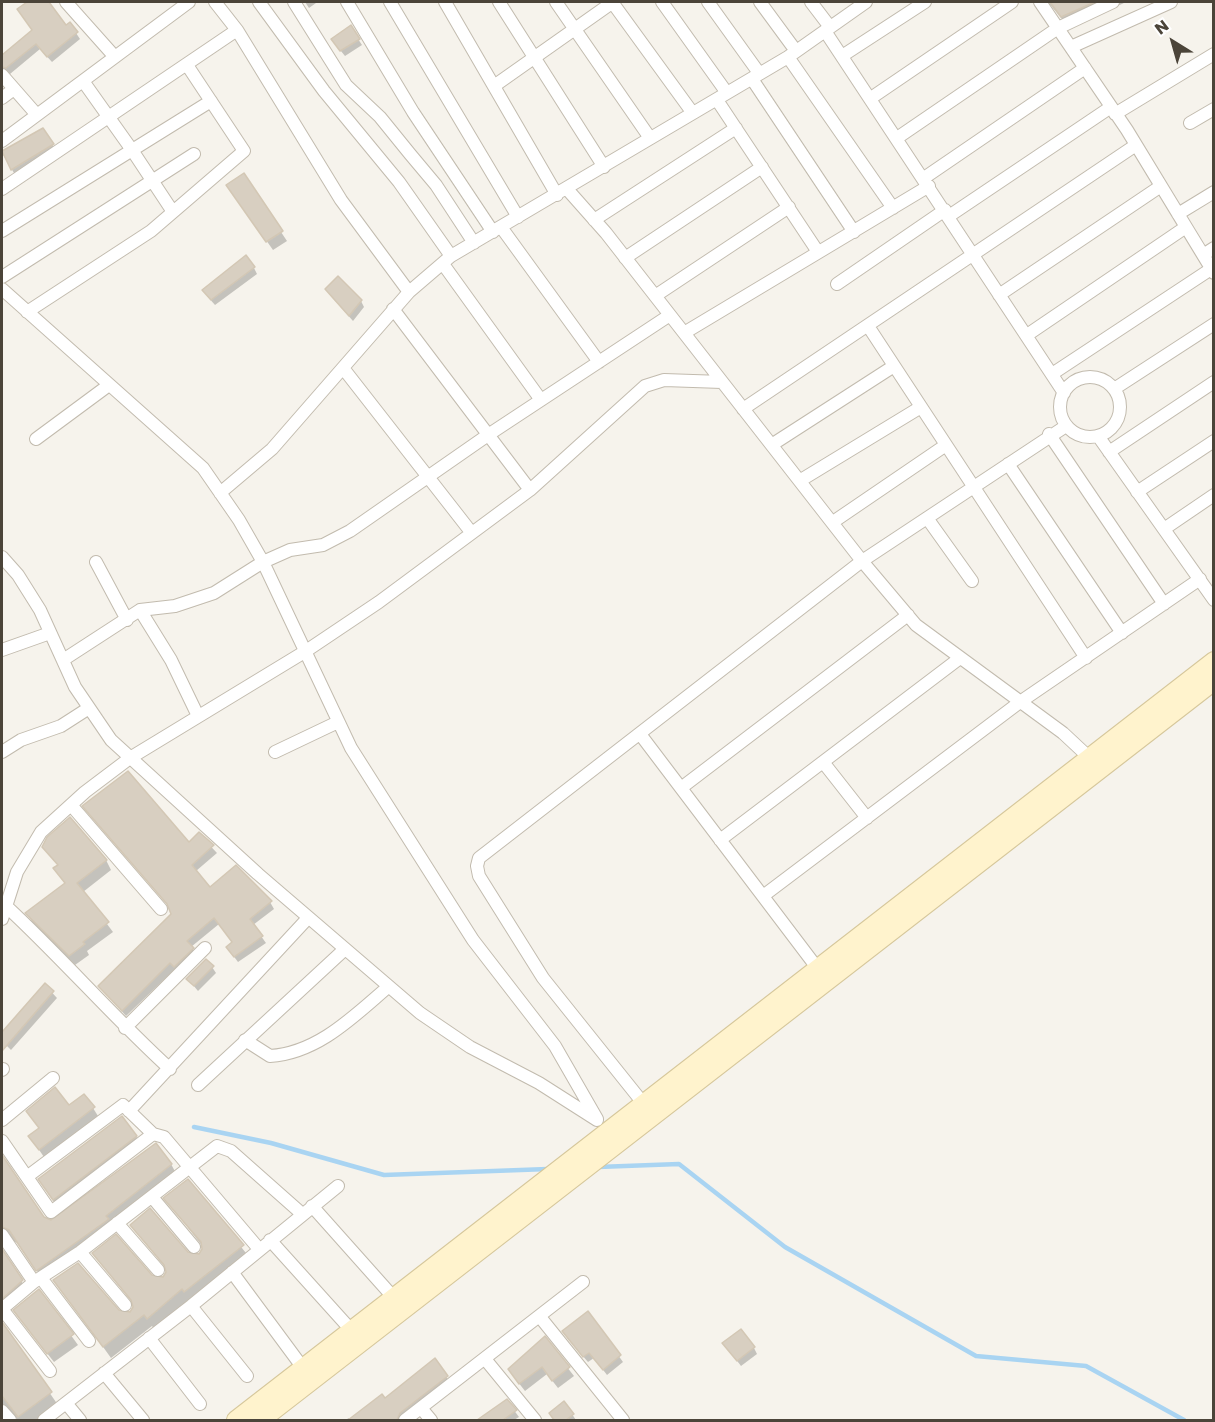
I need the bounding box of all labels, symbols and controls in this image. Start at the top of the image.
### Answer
north arrow [1143,12,1203,72]
text: N [1150,14,1174,40]

